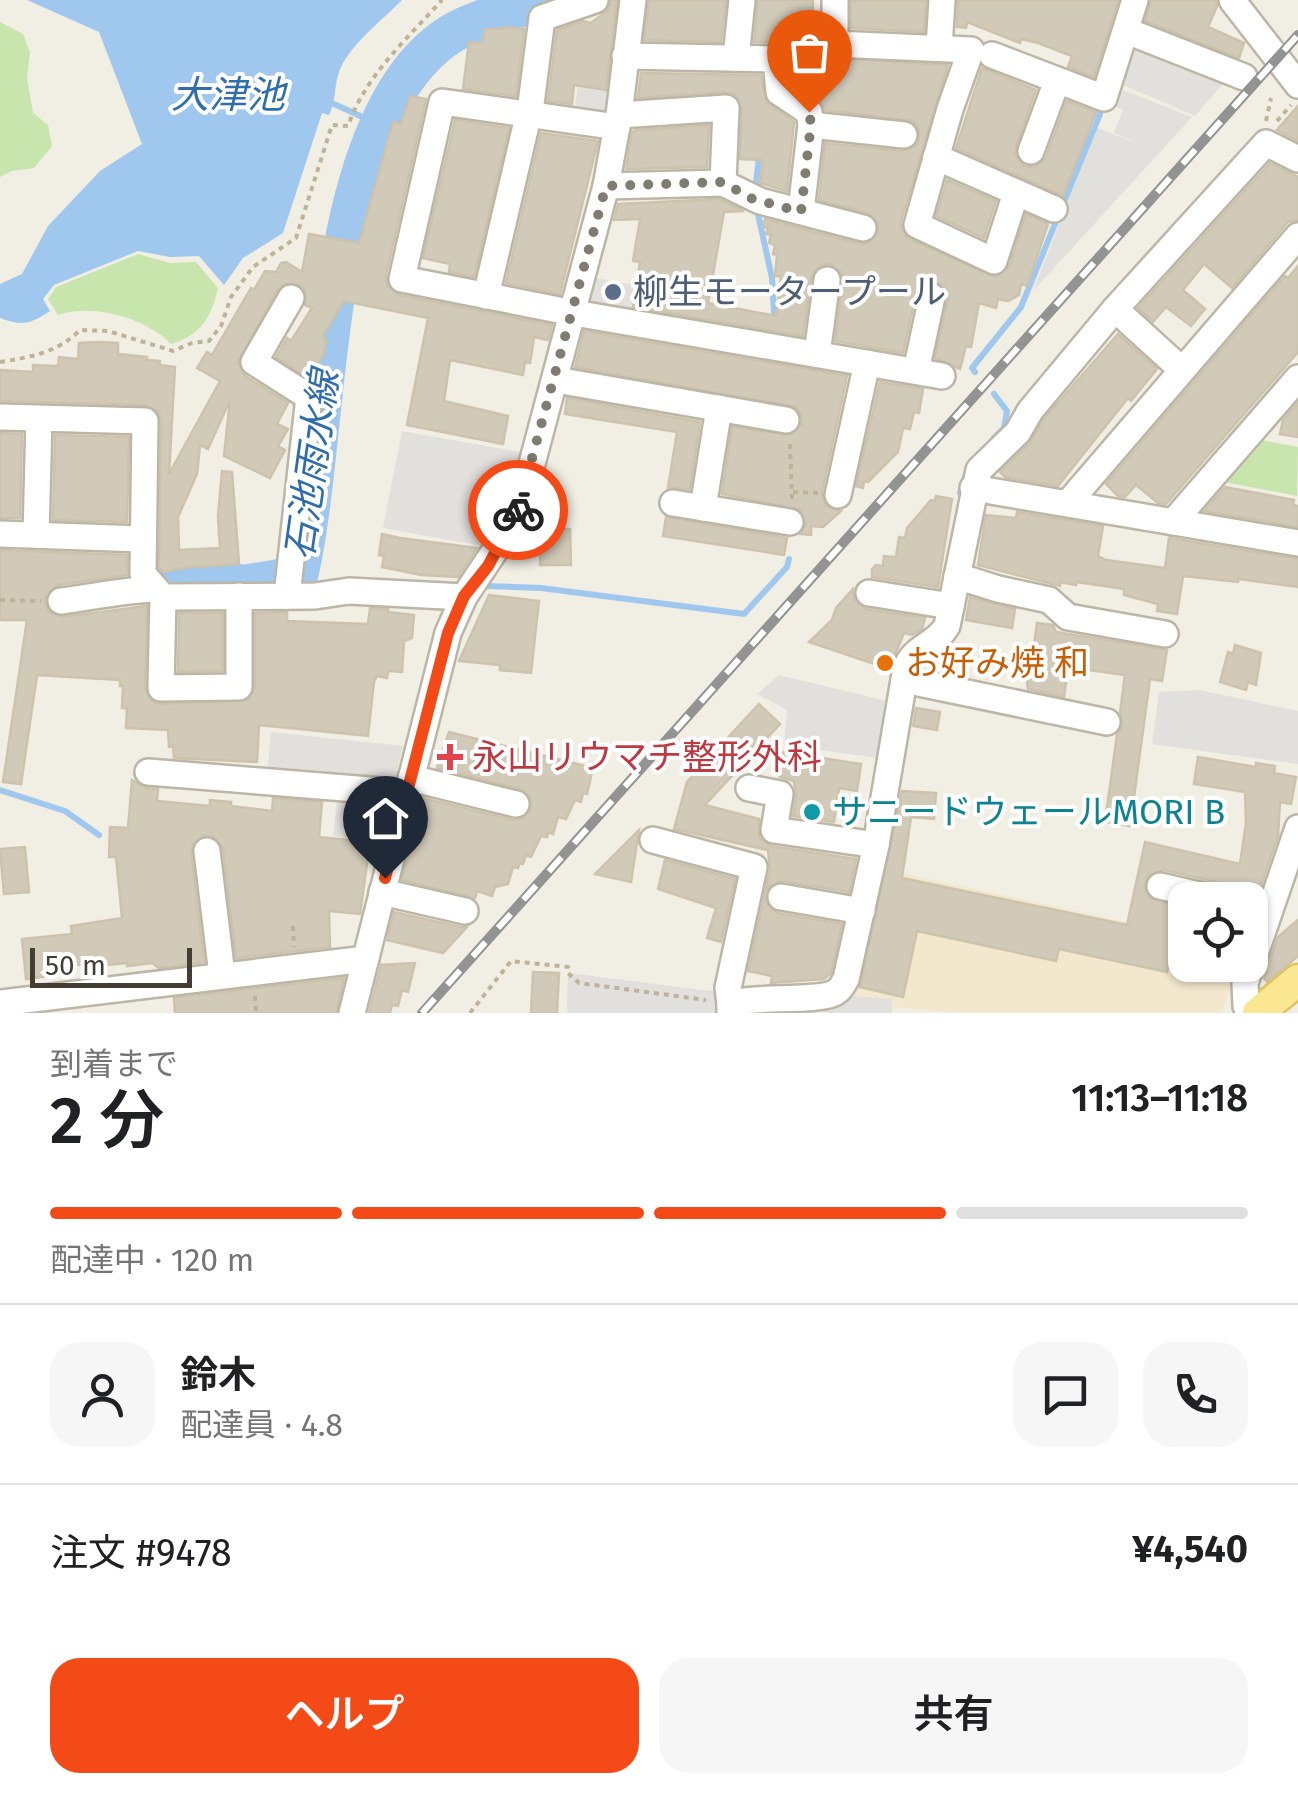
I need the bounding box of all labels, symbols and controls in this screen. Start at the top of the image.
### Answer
pin [767,10,852,113]
icon: bag [782,25,837,80]
water label: 大津池 [171,72,289,118]
place label: 柳生モータープール [633,271,946,313]
marker: 柳生モータープール [602,281,624,303]
water label: 石池雨水線 [276,364,349,562]
courier [468,460,568,560]
icon: bike [491,483,546,538]
place label: お好み焼 和 [905,642,1089,684]
marker: お好み焼 和 [874,652,896,674]
place label: 永山リウマチ整形外科 [472,736,822,778]
marker: 永山リウマチ整形外科 [437,744,463,770]
pin [343,776,428,879]
icon: home [358,791,413,846]
place label: サニードウェールMORI B [832,791,1225,833]
marker: サニードウェールMORI B [801,801,823,823]
map controls [1168,882,1268,982]
button: locate [1168,882,1268,982]
scale bar [30,943,192,988]
text: 50 m [45,949,106,982]
text: 到着まで [50,1045,178,1083]
text: 11:13–11:18 [1071,1075,1248,1121]
text: 2 分 [50,1082,164,1160]
text: 配達中 · 120 m [50,1241,254,1279]
button: person [50,1342,155,1447]
button: chat [1013,1342,1118,1447]
button: phone [1143,1342,1248,1447]
text: 鈴木 [180,1352,256,1398]
text: 配達員 · 4.8 [180,1406,343,1444]
text: ¥4,540 [1132,1526,1248,1572]
text: 注文 #9478 [50,1530,232,1576]
button: ヘルプ [50,1658,639,1773]
button: 共有 [659,1658,1248,1773]

